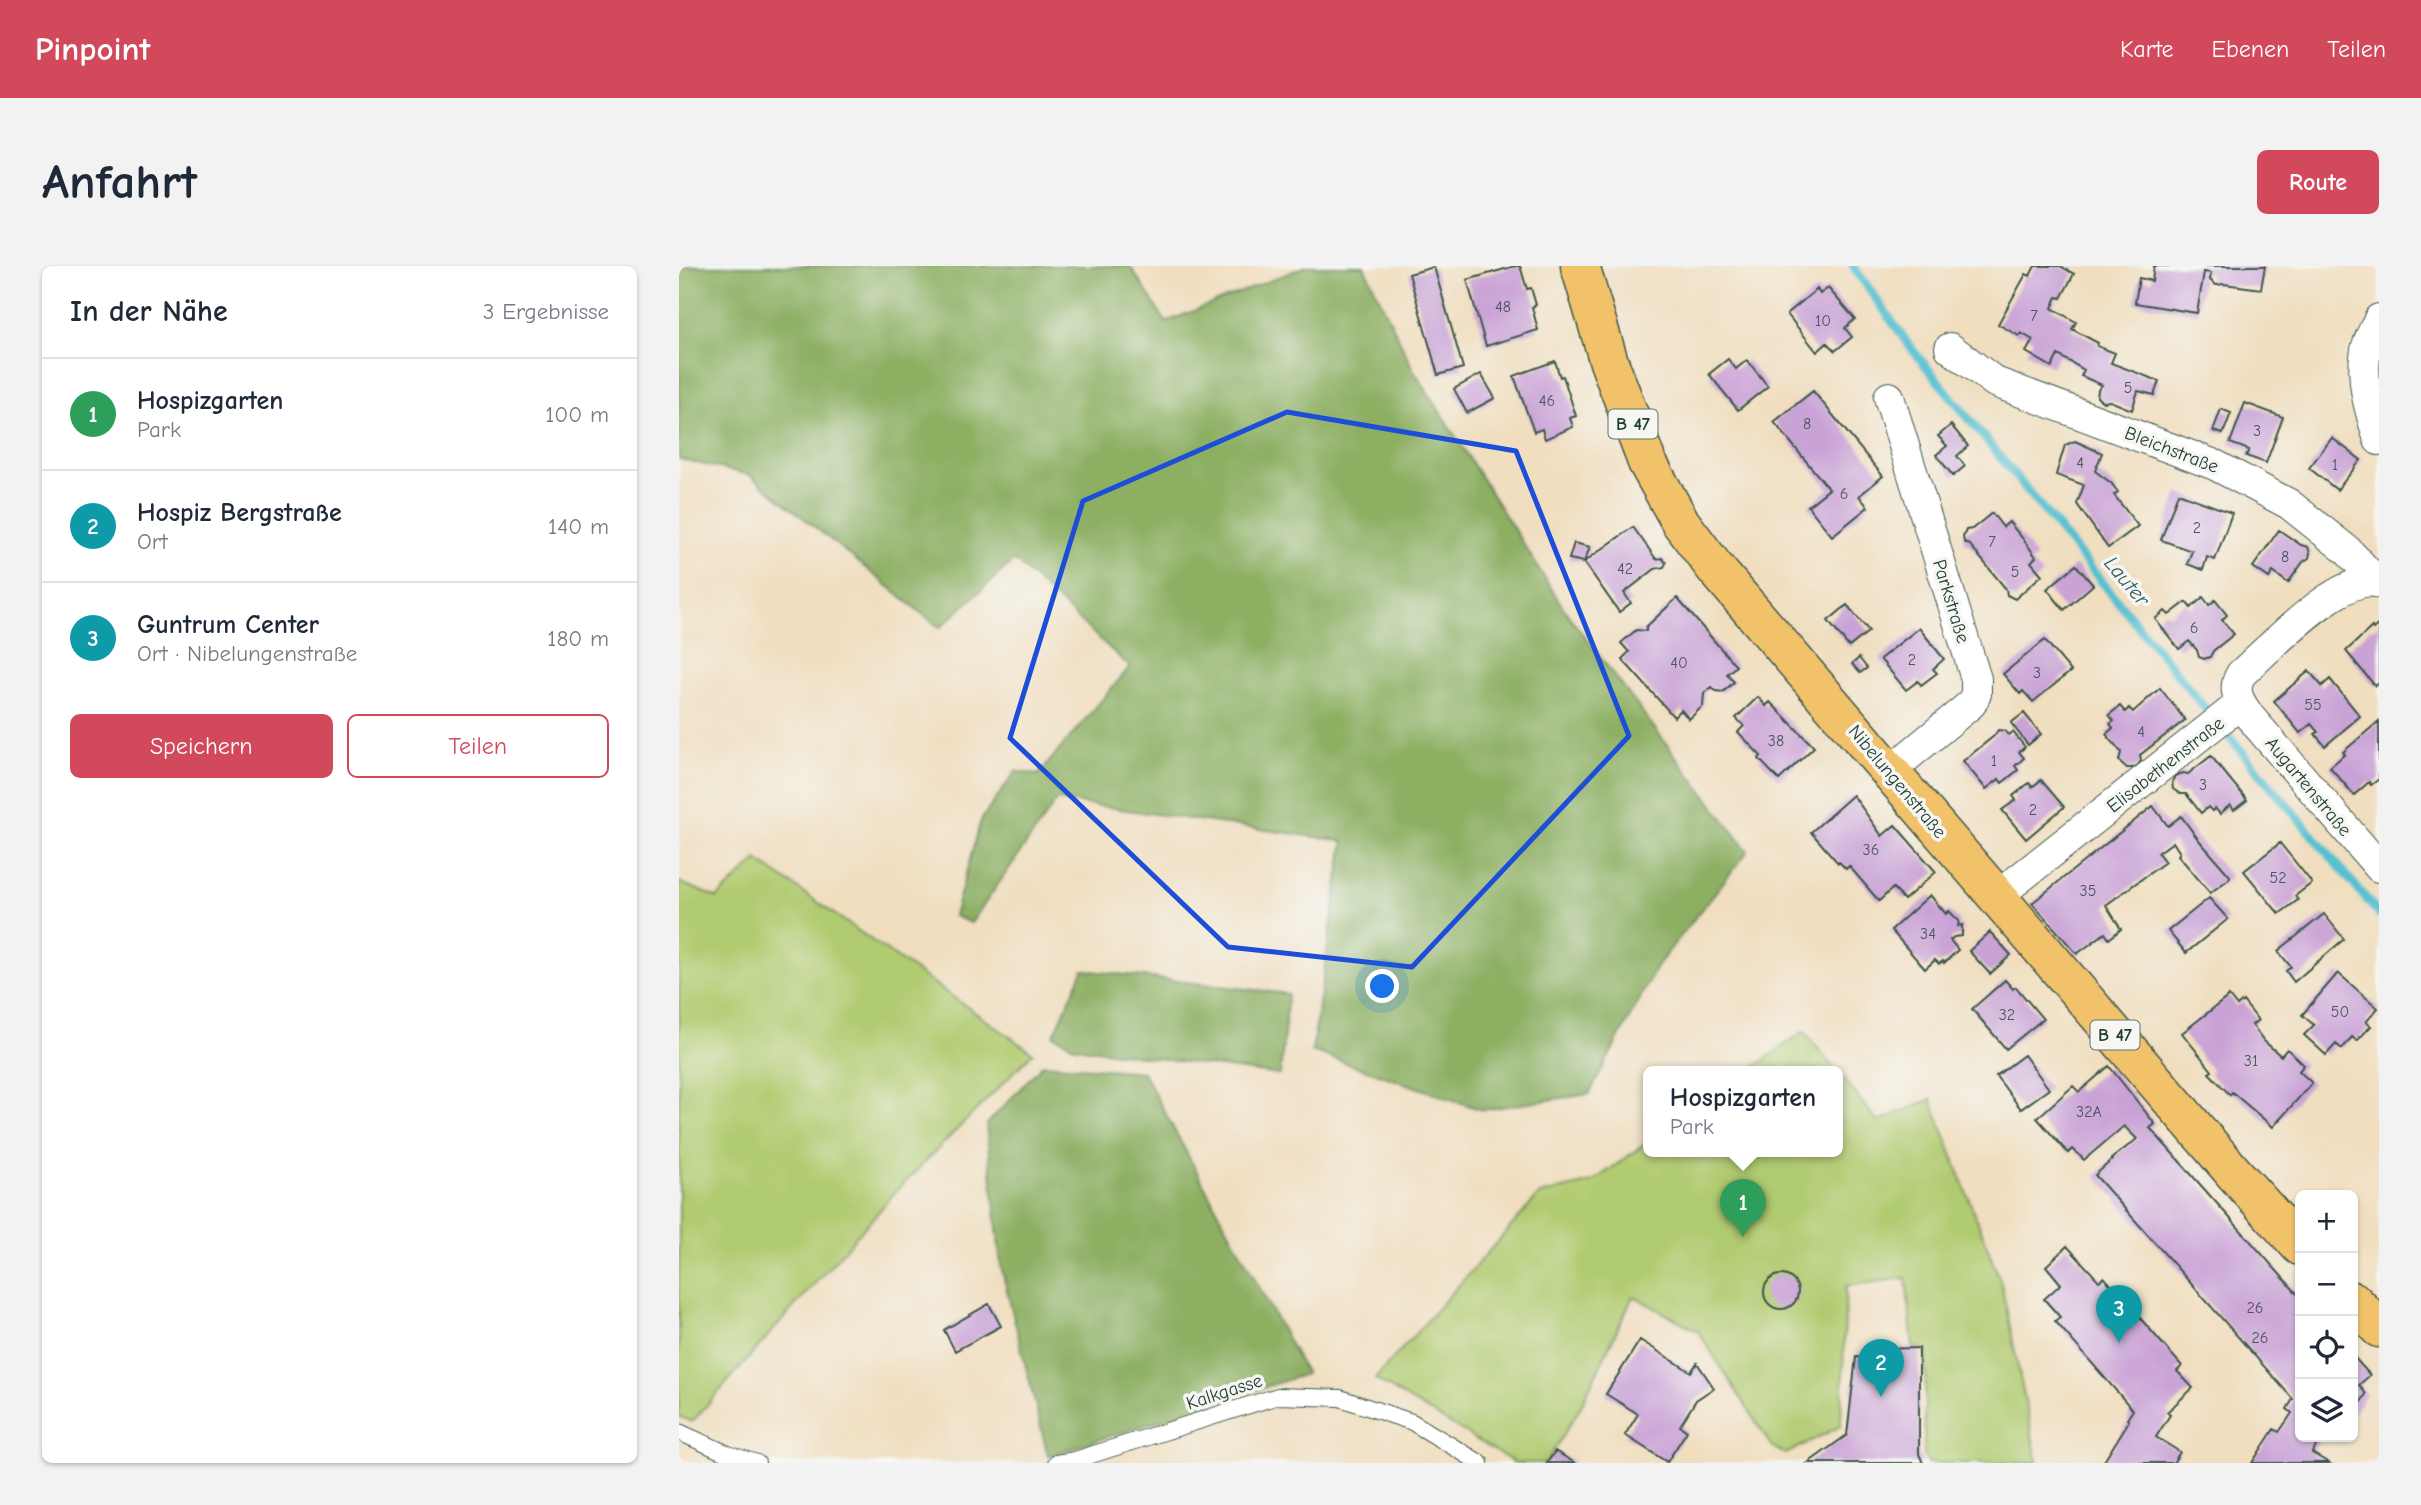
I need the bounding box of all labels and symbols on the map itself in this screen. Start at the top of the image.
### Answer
house number: 48 [1495,298,1511,316]
house number: 7 [2030,307,2038,325]
house number: 10 [1815,312,1831,330]
house number: 5 [2124,379,2132,397]
house number: 46 [1539,392,1555,410]
road number: B 47 [1609,410,1657,439]
house number: 8 [1803,415,1811,433]
street label: Bleichstraße [2122,422,2222,478]
house number: 3 [2253,422,2261,440]
house number: 4 [2076,454,2084,472]
house number: 1 [2332,456,2338,474]
house number: 6 [1840,485,1848,503]
house number: 2 [2193,519,2201,537]
house number: 7 [1988,533,1996,551]
house number: 8 [2281,548,2289,566]
water label: Lauter [2099,551,2156,612]
street label: Parkstraße [1928,557,1974,646]
house number: 42 [1617,560,1633,578]
house number: 5 [2011,563,2019,581]
house number: 6 [2190,619,2198,637]
house number: 2 [1908,651,1916,669]
house number: 40 [1670,654,1688,672]
house number: 3 [2033,664,2041,682]
house number: 55 [2304,696,2322,714]
street label: Elisabethenstraße [2103,712,2229,817]
street label: Nibelungenstraße [1844,721,1951,843]
house number: 4 [2137,723,2145,741]
house number: 38 [1768,732,1784,750]
street label: Augartenstraße [2260,732,2356,841]
house number: 1 [1991,752,1997,770]
house number: 3 [2199,776,2207,794]
house number: 2 [2029,801,2037,819]
house number: 36 [1863,841,1879,859]
house number: 52 [2269,869,2287,887]
house number: 35 [2080,882,2096,900]
house number: 34 [1920,925,1936,943]
your location [1365,969,1399,1003]
house number: 50 [2331,1003,2349,1021]
house number: 32 [1999,1006,2015,1024]
road number: B 47 [2091,1020,2139,1050]
house number: 31 [2244,1052,2258,1070]
house number: 32A [2076,1103,2102,1121]
pin: 1 [1720,1179,1766,1237]
pin: 3 [2096,1285,2142,1343]
house number: 26 [2246,1299,2264,1317]
house number: 26 [2251,1329,2269,1347]
pin: 2 [1858,1339,1904,1397]
street label: Kalkgasse [1184,1369,1265,1415]

